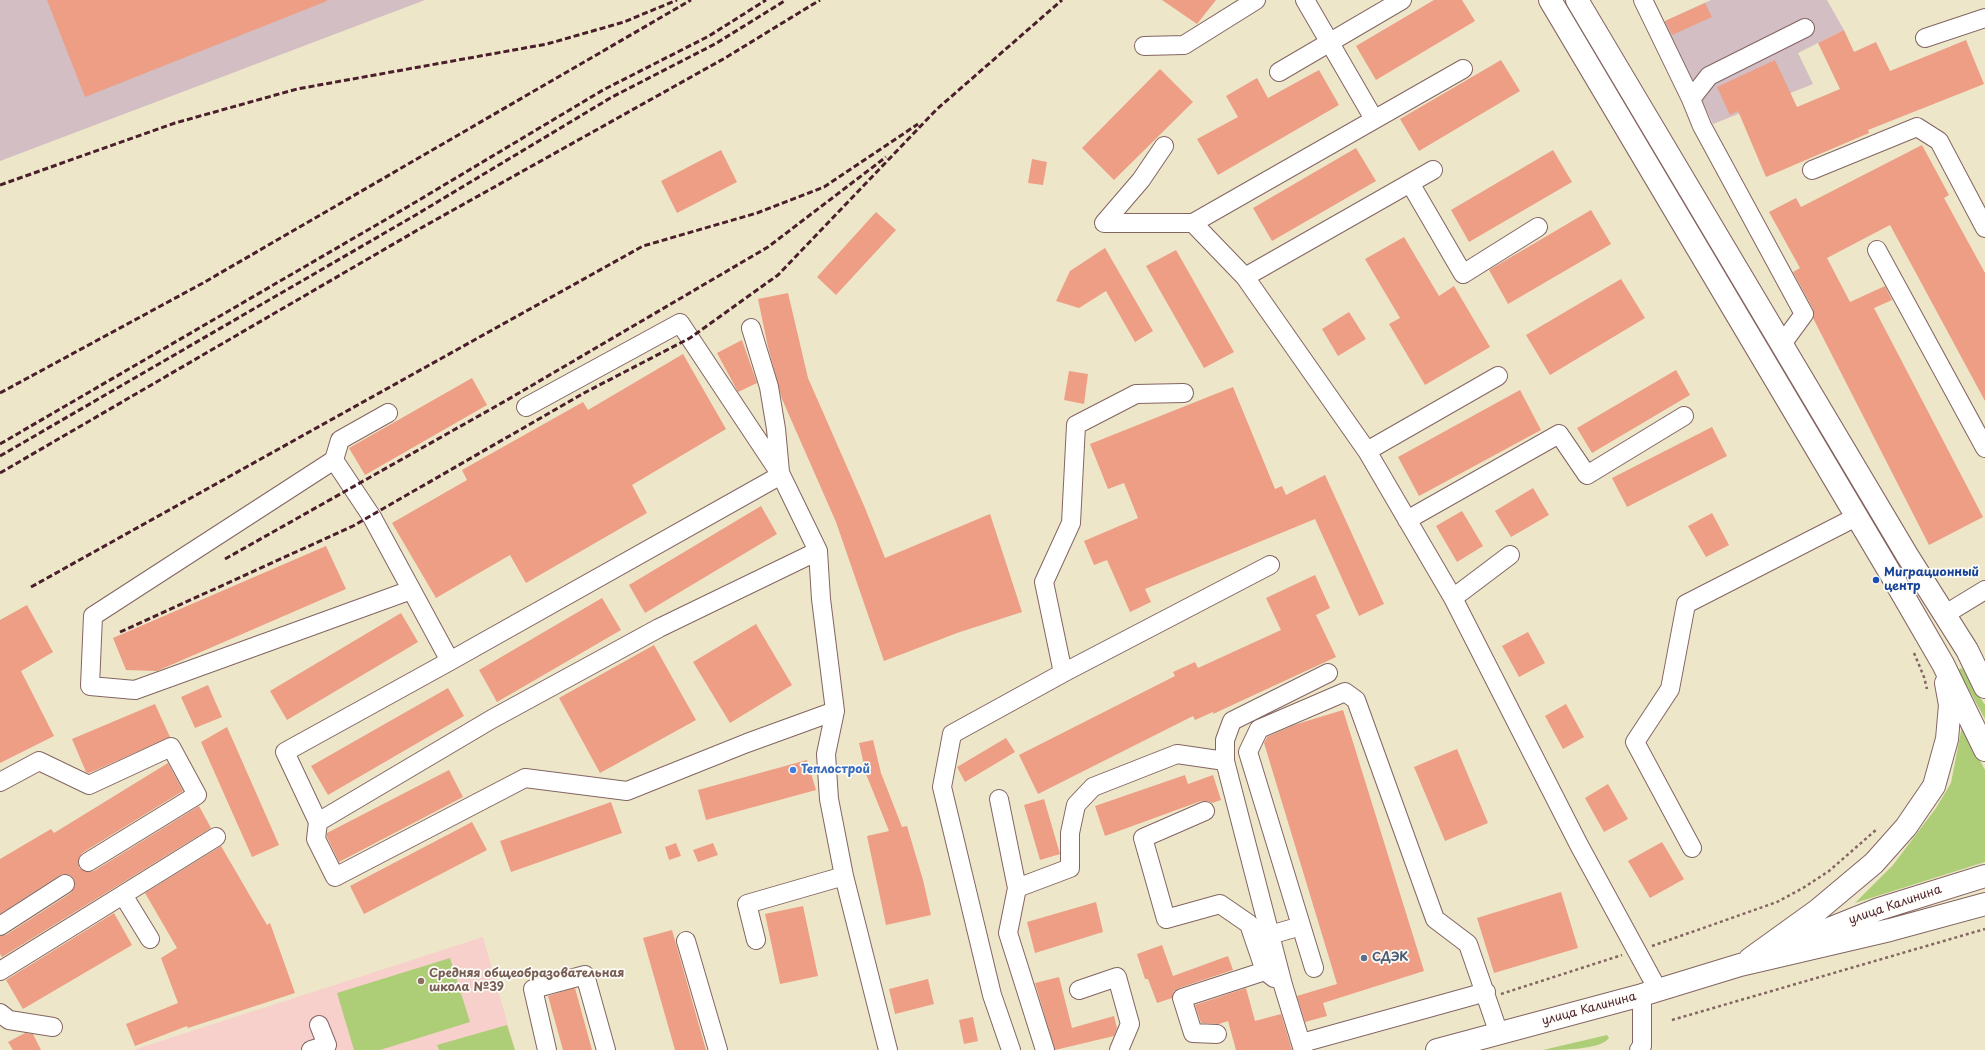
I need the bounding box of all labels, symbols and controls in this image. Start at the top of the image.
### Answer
place label: Миграционный центр [1884,566,1979,594]
marker: Миграционный центр [1871,575,1881,585]
place label: Теплострой [801,763,870,777]
marker: Теплострой [788,765,798,775]
street label: улица Калинина [1847,882,1943,928]
place label: СДЭК [1372,951,1408,965]
marker: СДЭК [1359,953,1369,963]
place label: Средняя общеобразовательная школа №39 [429,967,624,995]
marker: Средняя общеобразовательная школа №39 [416,976,426,986]
street label: улица Калинина [1540,989,1638,1029]

